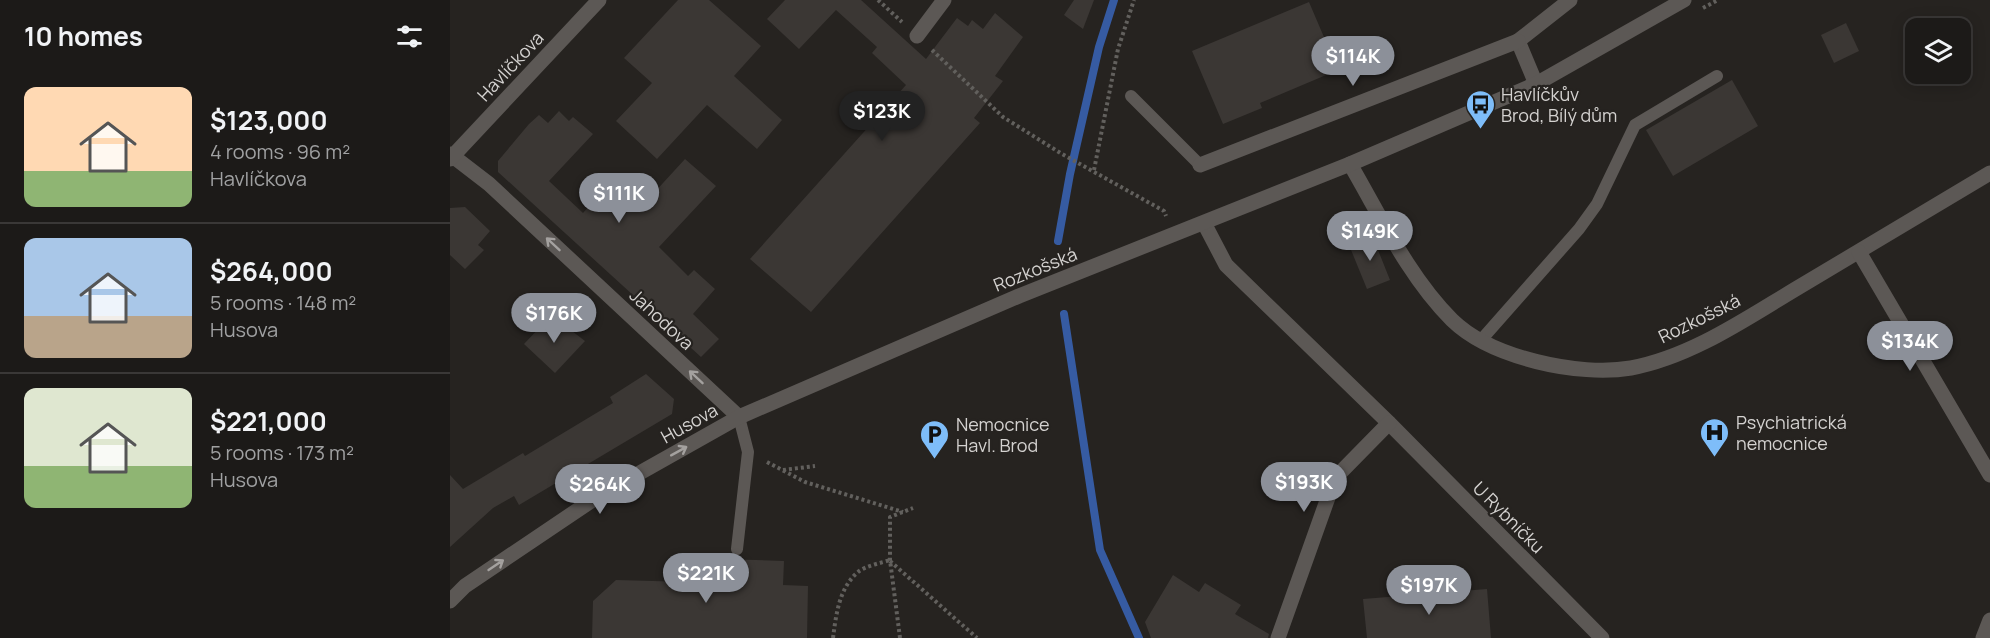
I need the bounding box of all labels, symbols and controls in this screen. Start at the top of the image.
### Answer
text: 10 homes [24,18,143,54]
map controls [1905,18,1971,84]
button: layers [1905,18,1971,84]
icon: filters [393,20,426,53]
street label: Havlíčkova [472,26,548,106]
pin: $114K [1311,36,1395,87]
text: $114K [1325,42,1381,69]
place label: Havlíčkův Brod, Bílý dům [1501,82,1617,127]
bus stop icon: Havlíčkův Brod, Bílý dům [1464,88,1496,130]
pin: $123K [840,91,924,142]
text: $123K [853,97,911,124]
text: $123,000 [210,102,328,138]
icon: home [72,111,144,183]
text: 4 rooms · 96 m² [210,138,350,165]
text: Havlíčkova [210,165,307,192]
pin: $111K [577,173,661,224]
text: $111K [593,179,645,206]
pin: $149K [1328,211,1412,262]
text: $149K [1341,217,1399,244]
one-way arrow [546,237,561,251]
street label: Rozkošská [990,241,1080,297]
text: $264,000 [210,253,333,289]
icon: home [72,262,144,334]
street label: Jahodova [625,283,699,355]
street label: Rozkošská [1654,288,1744,348]
text: 5 rooms · 148 m² [210,289,356,316]
pin: $176K [512,293,596,344]
text: $176K [525,299,583,326]
text: Husova [210,316,278,343]
pin: $134K [1868,321,1952,372]
text: $134K [1881,327,1939,354]
one-way arrow [688,370,703,385]
street label: Husova [656,398,722,448]
text: $221,000 [210,403,327,439]
place label: Psychiatrická nemocnice [1736,410,1847,455]
icon: home [72,412,144,484]
place label: Nemocnice Havl. Brod [956,412,1050,457]
hospital icon: Psychiatrická nemocnice [1699,416,1731,458]
parking icon: Nemocnice Havl. Brod [919,418,951,460]
text: 5 rooms · 173 m² [210,439,354,466]
one-way arrow [670,445,687,457]
pin: $193K [1262,462,1346,513]
pin: $264K [558,464,642,515]
text: Husova [210,466,278,493]
text: $193K [1275,468,1333,495]
text: $264K [569,470,631,497]
street label: U Rybníčku [1468,476,1550,558]
pin: $221K [664,553,748,604]
one-way arrow [487,559,504,571]
text: $221K [677,559,735,586]
pin: $197K [1387,565,1471,616]
text: $197K [1400,571,1458,598]

